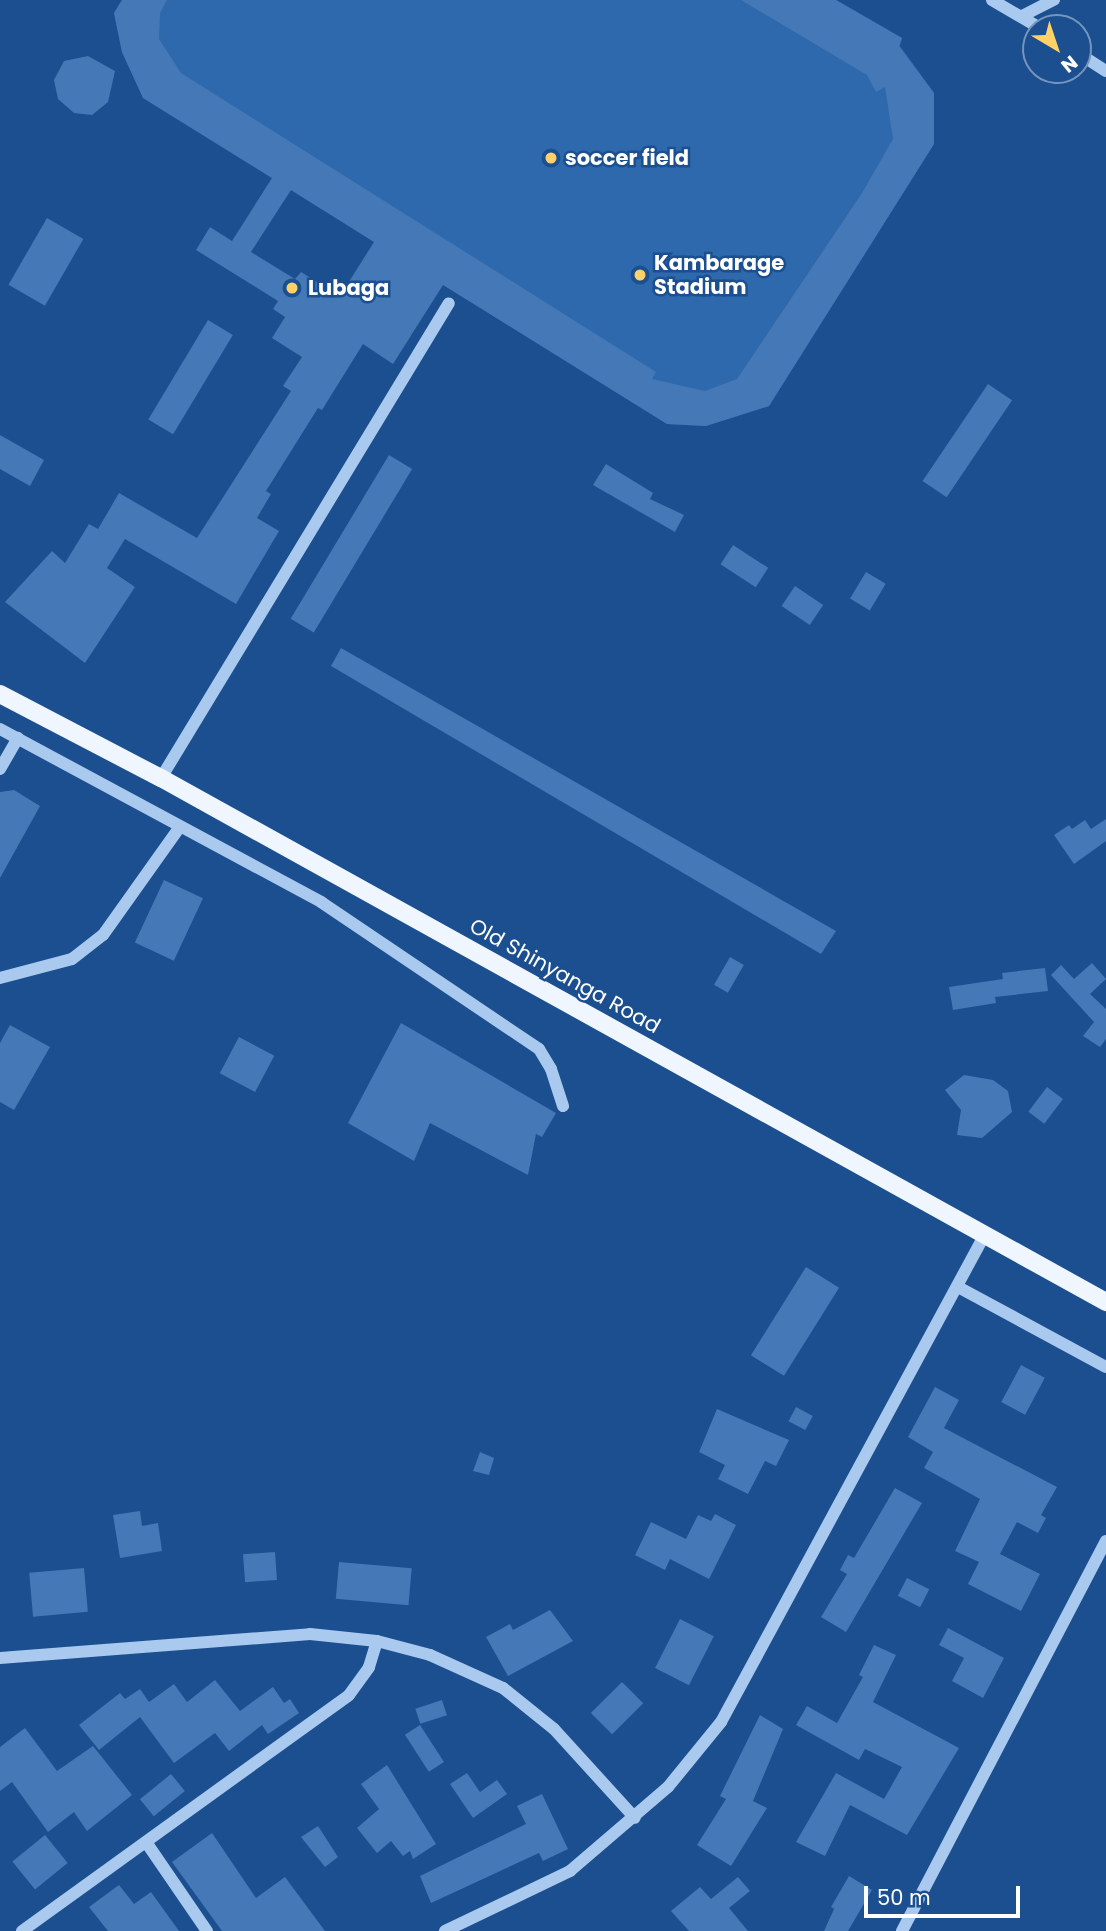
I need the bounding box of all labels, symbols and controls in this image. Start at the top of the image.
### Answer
north arrow [1022,14,1092,84]
text: N [1055,49,1083,79]
place label: soccer field [565,145,689,171]
marker: soccer field [543,150,559,166]
place label: Kambarage Stadium [654,250,784,300]
marker: Kambarage Stadium [632,267,648,283]
place label: Lubaga [308,275,389,301]
marker: Lubaga [282,278,302,298]
street label: Old Shinyanga Road [465,913,665,1039]
scale bar [868,1871,1024,1915]
text: 50 m [877,1883,931,1912]

